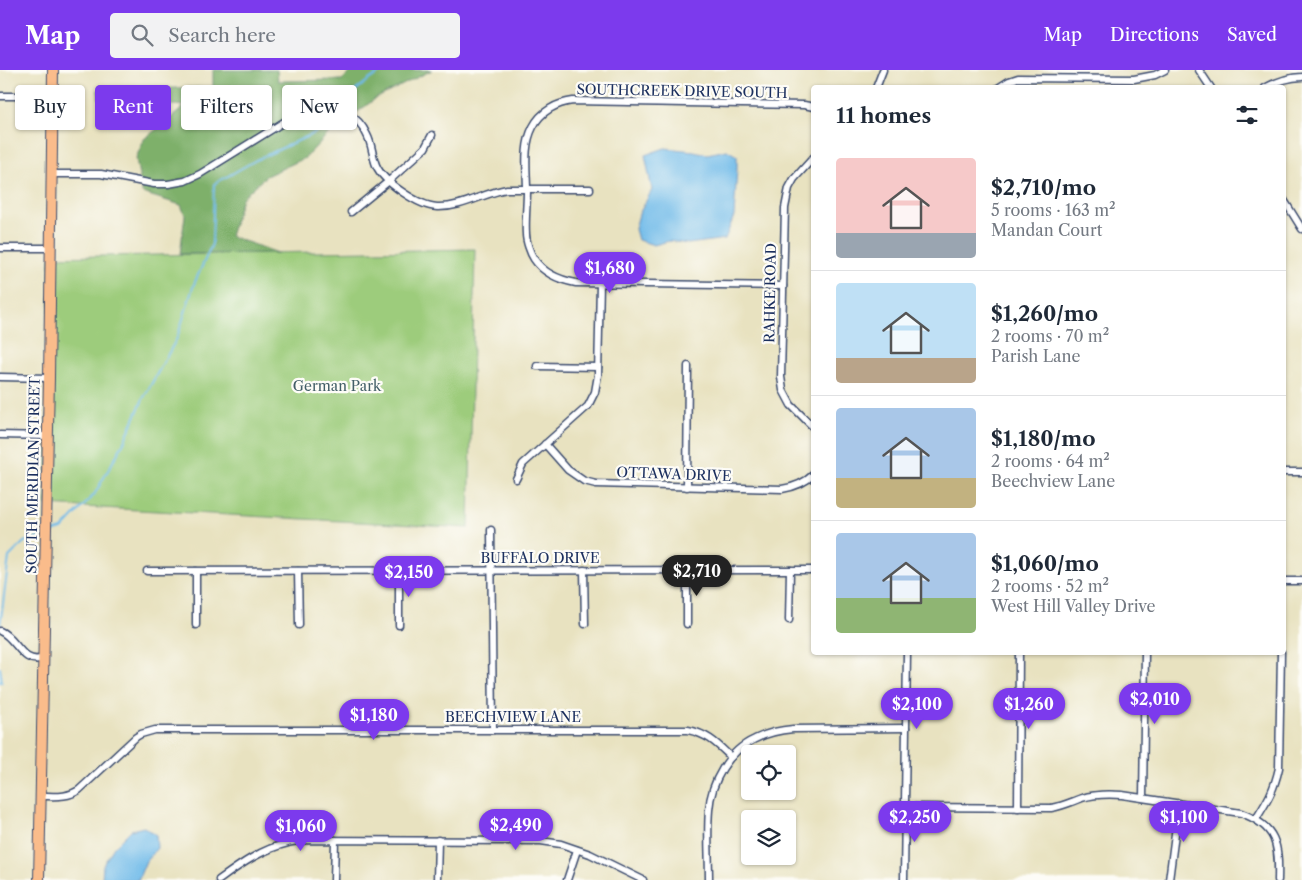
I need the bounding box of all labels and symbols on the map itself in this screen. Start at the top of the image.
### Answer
street label: SOUTHCREEK DRIVE SOUTH [576,80,788,102]
street label: RAHKE ROAD [760,243,780,343]
pin: $1,680 [569,252,651,294]
street label: SOUTH MERIDIAN STREET [22,376,44,574]
park label: German Park [293,377,382,395]
street label: OTTAWA DRIVE [616,463,732,485]
street label: BUFFALO DRIVE [480,549,600,567]
pin: $2,710 [656,554,738,597]
pin: $2,150 [368,556,450,598]
pin: $2,010 [1114,682,1196,725]
pin: $2,100 [876,688,958,730]
pin: $1,260 [988,688,1070,730]
pin: $1,180 [333,698,415,741]
street label: BEECHVIEW LANE [445,708,581,726]
pin: $2,250 [874,800,956,843]
pin: $1,100 [1143,800,1225,843]
pin: $2,490 [475,808,557,851]
pin: $1,060 [260,810,342,852]

